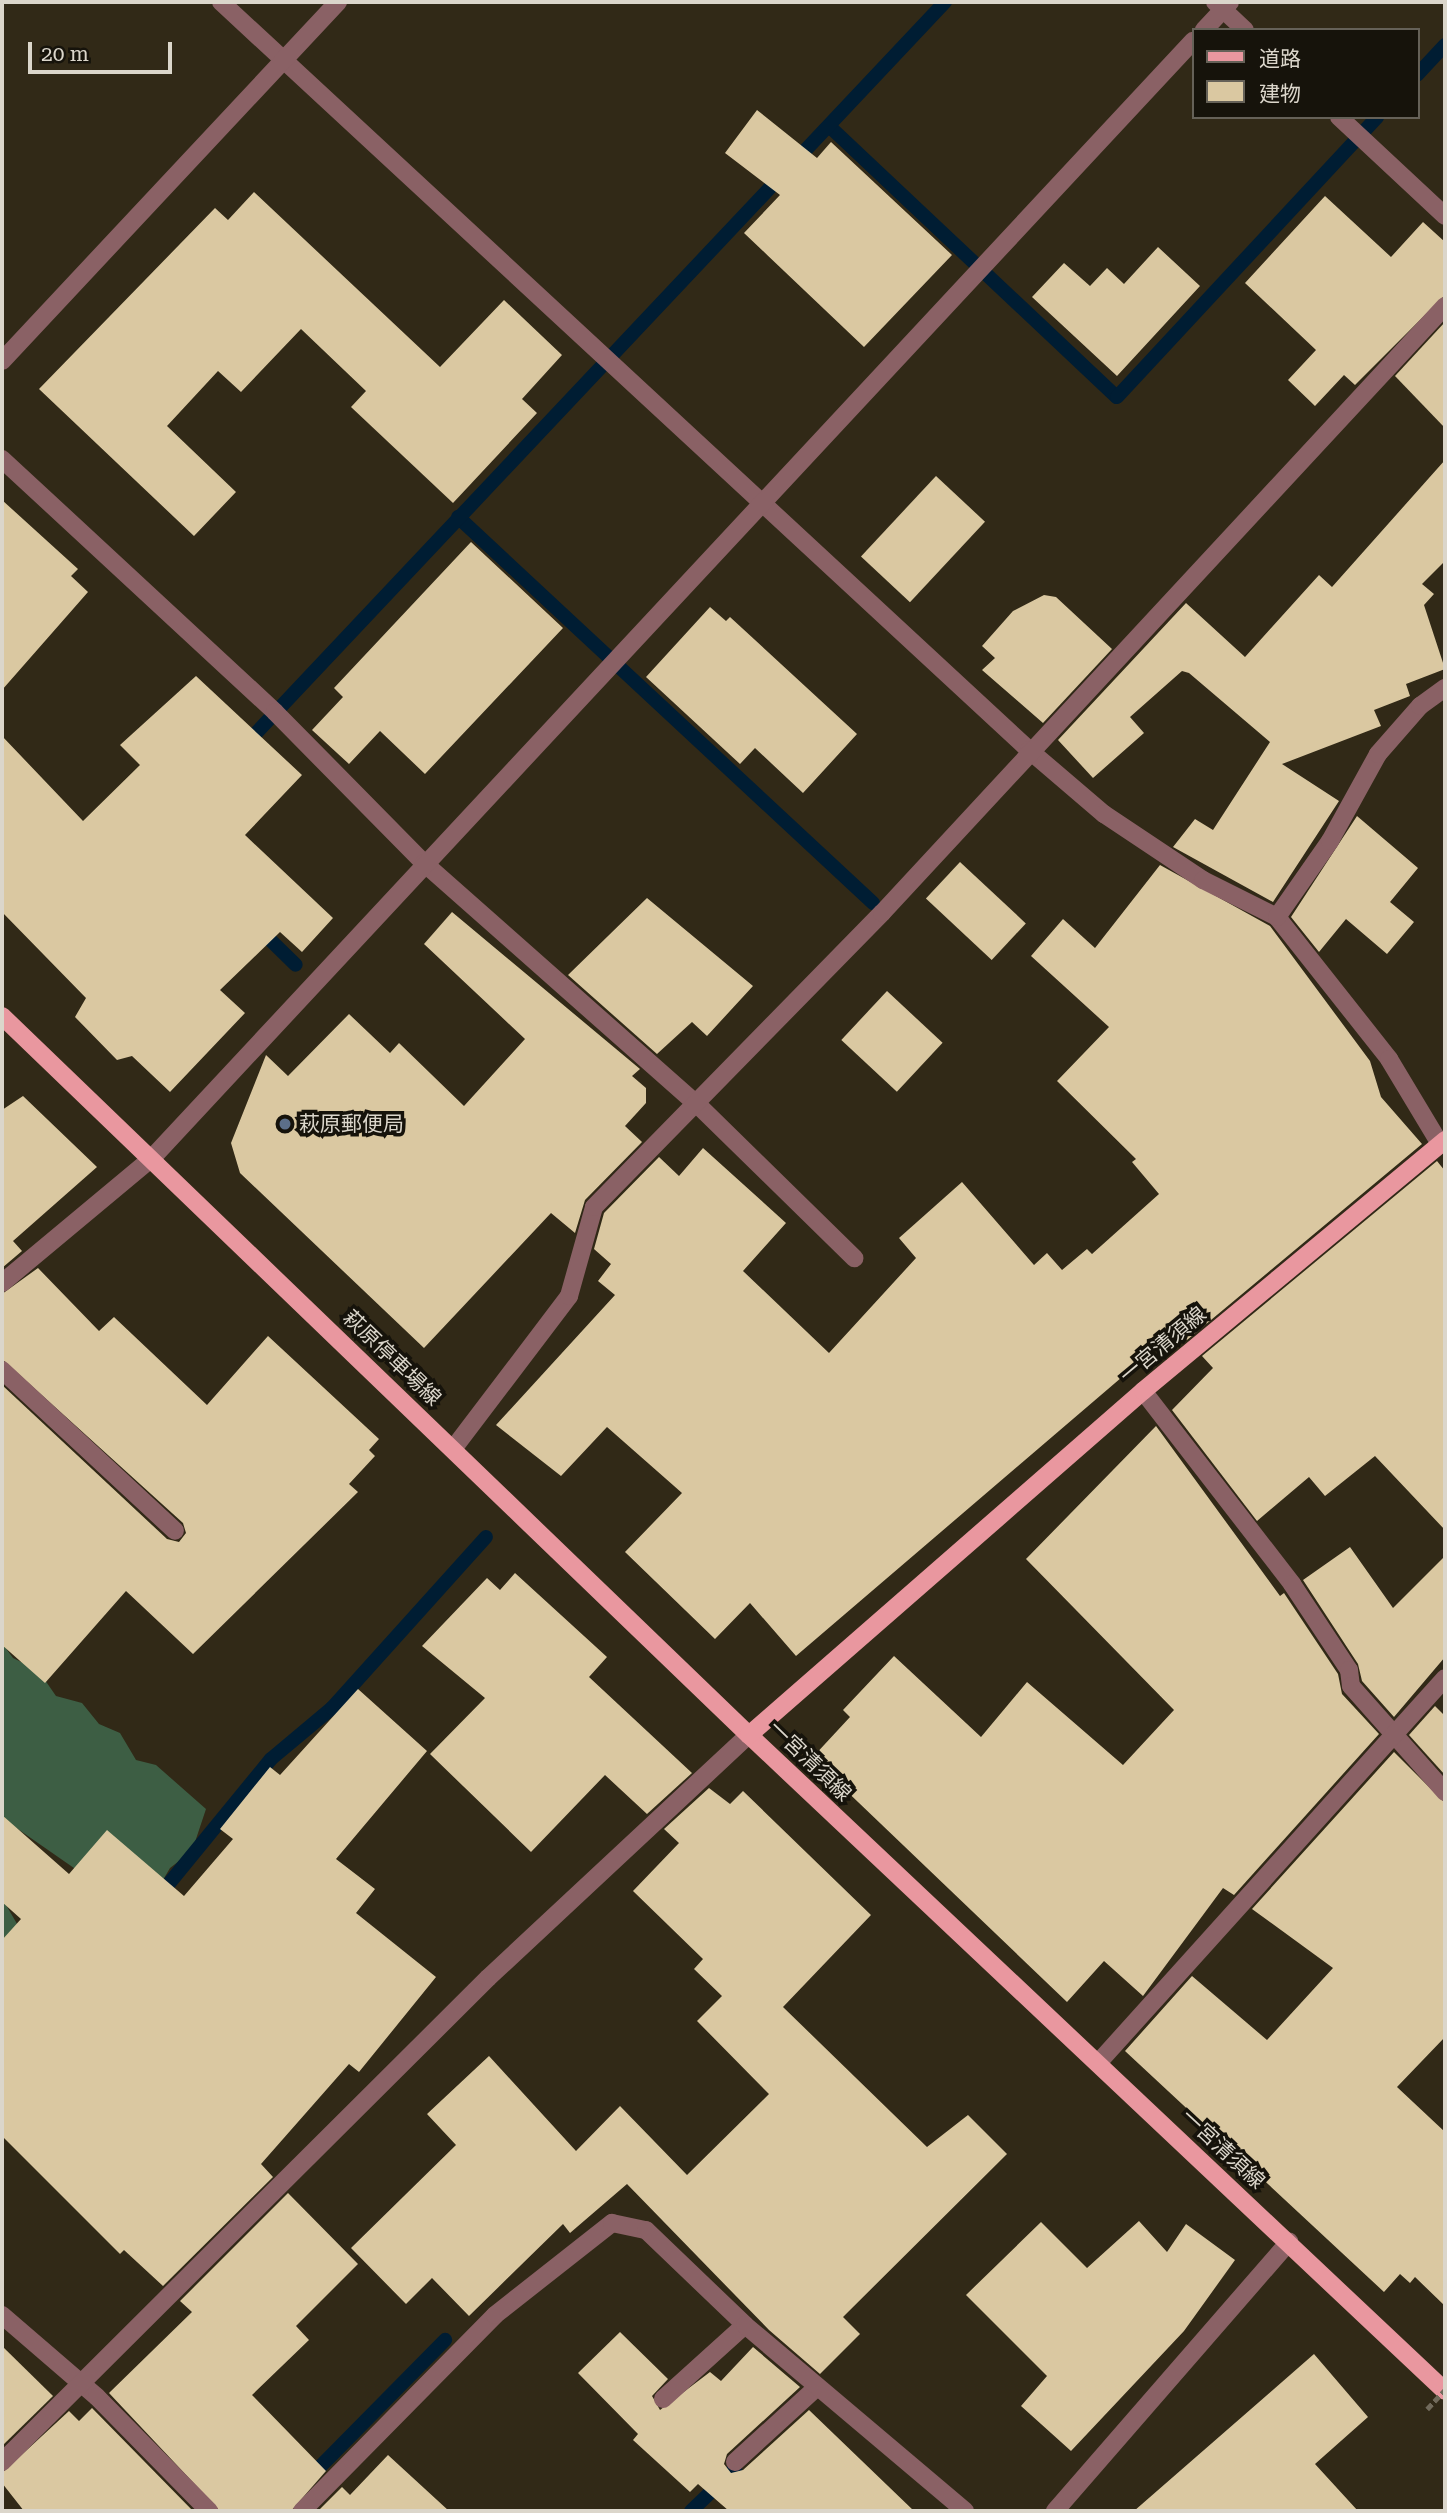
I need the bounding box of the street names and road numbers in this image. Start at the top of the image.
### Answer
street label: 一宮清須線 [1115,1302,1211,1388]
street label: 萩原停車場線 [338,1305,446,1411]
street label: 一宮清須線 [763,1715,857,1807]
street label: 一宮清須線 [1176,2104,1270,2194]

